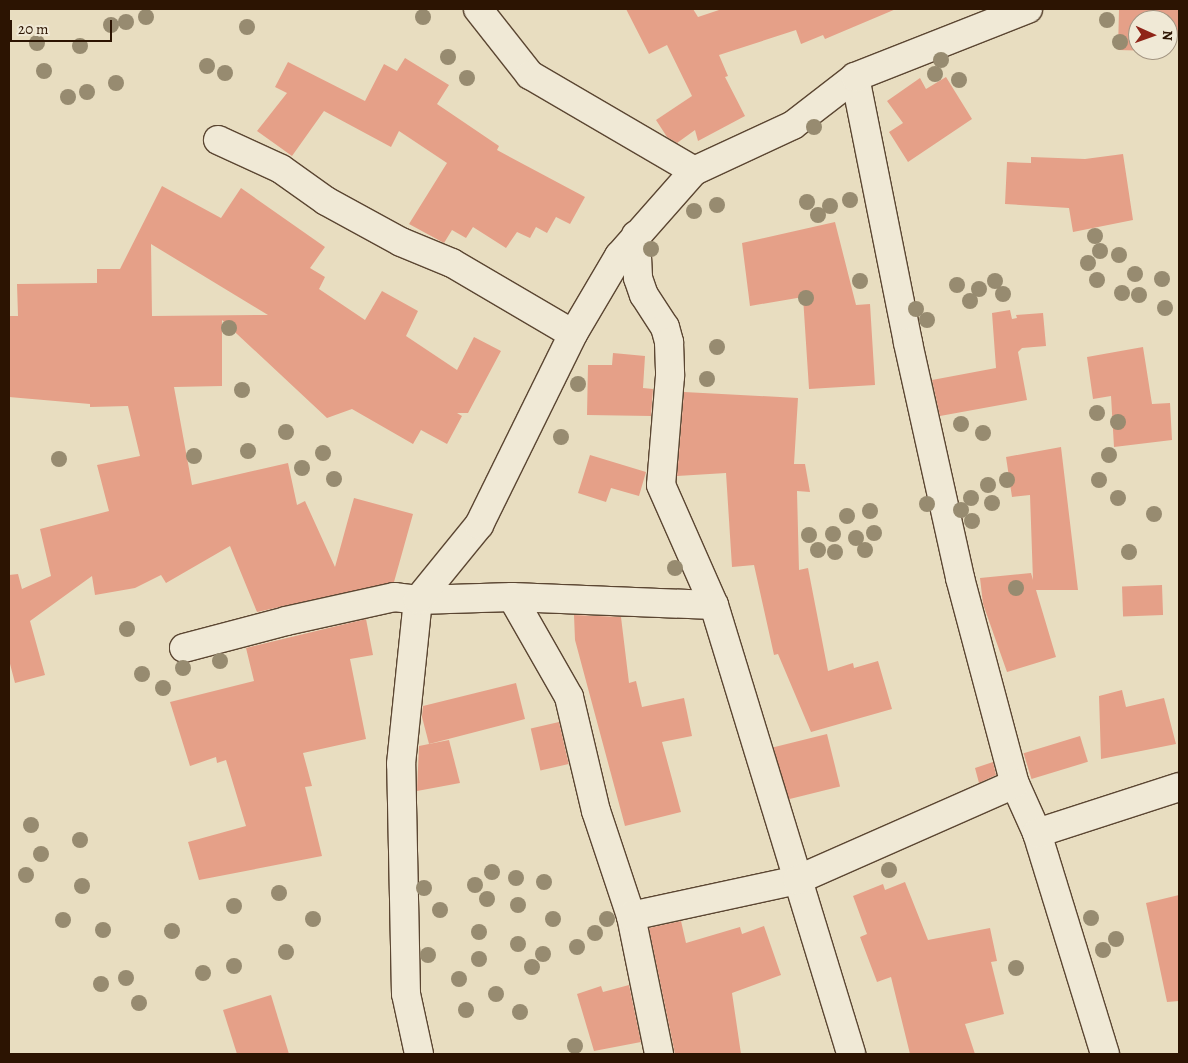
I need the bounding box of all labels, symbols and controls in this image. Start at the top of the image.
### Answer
scale bar [12,10,115,42]
north arrow [1128,10,1178,60]
text: 20 m [18,19,49,39]
text: N [1158,30,1177,41]

